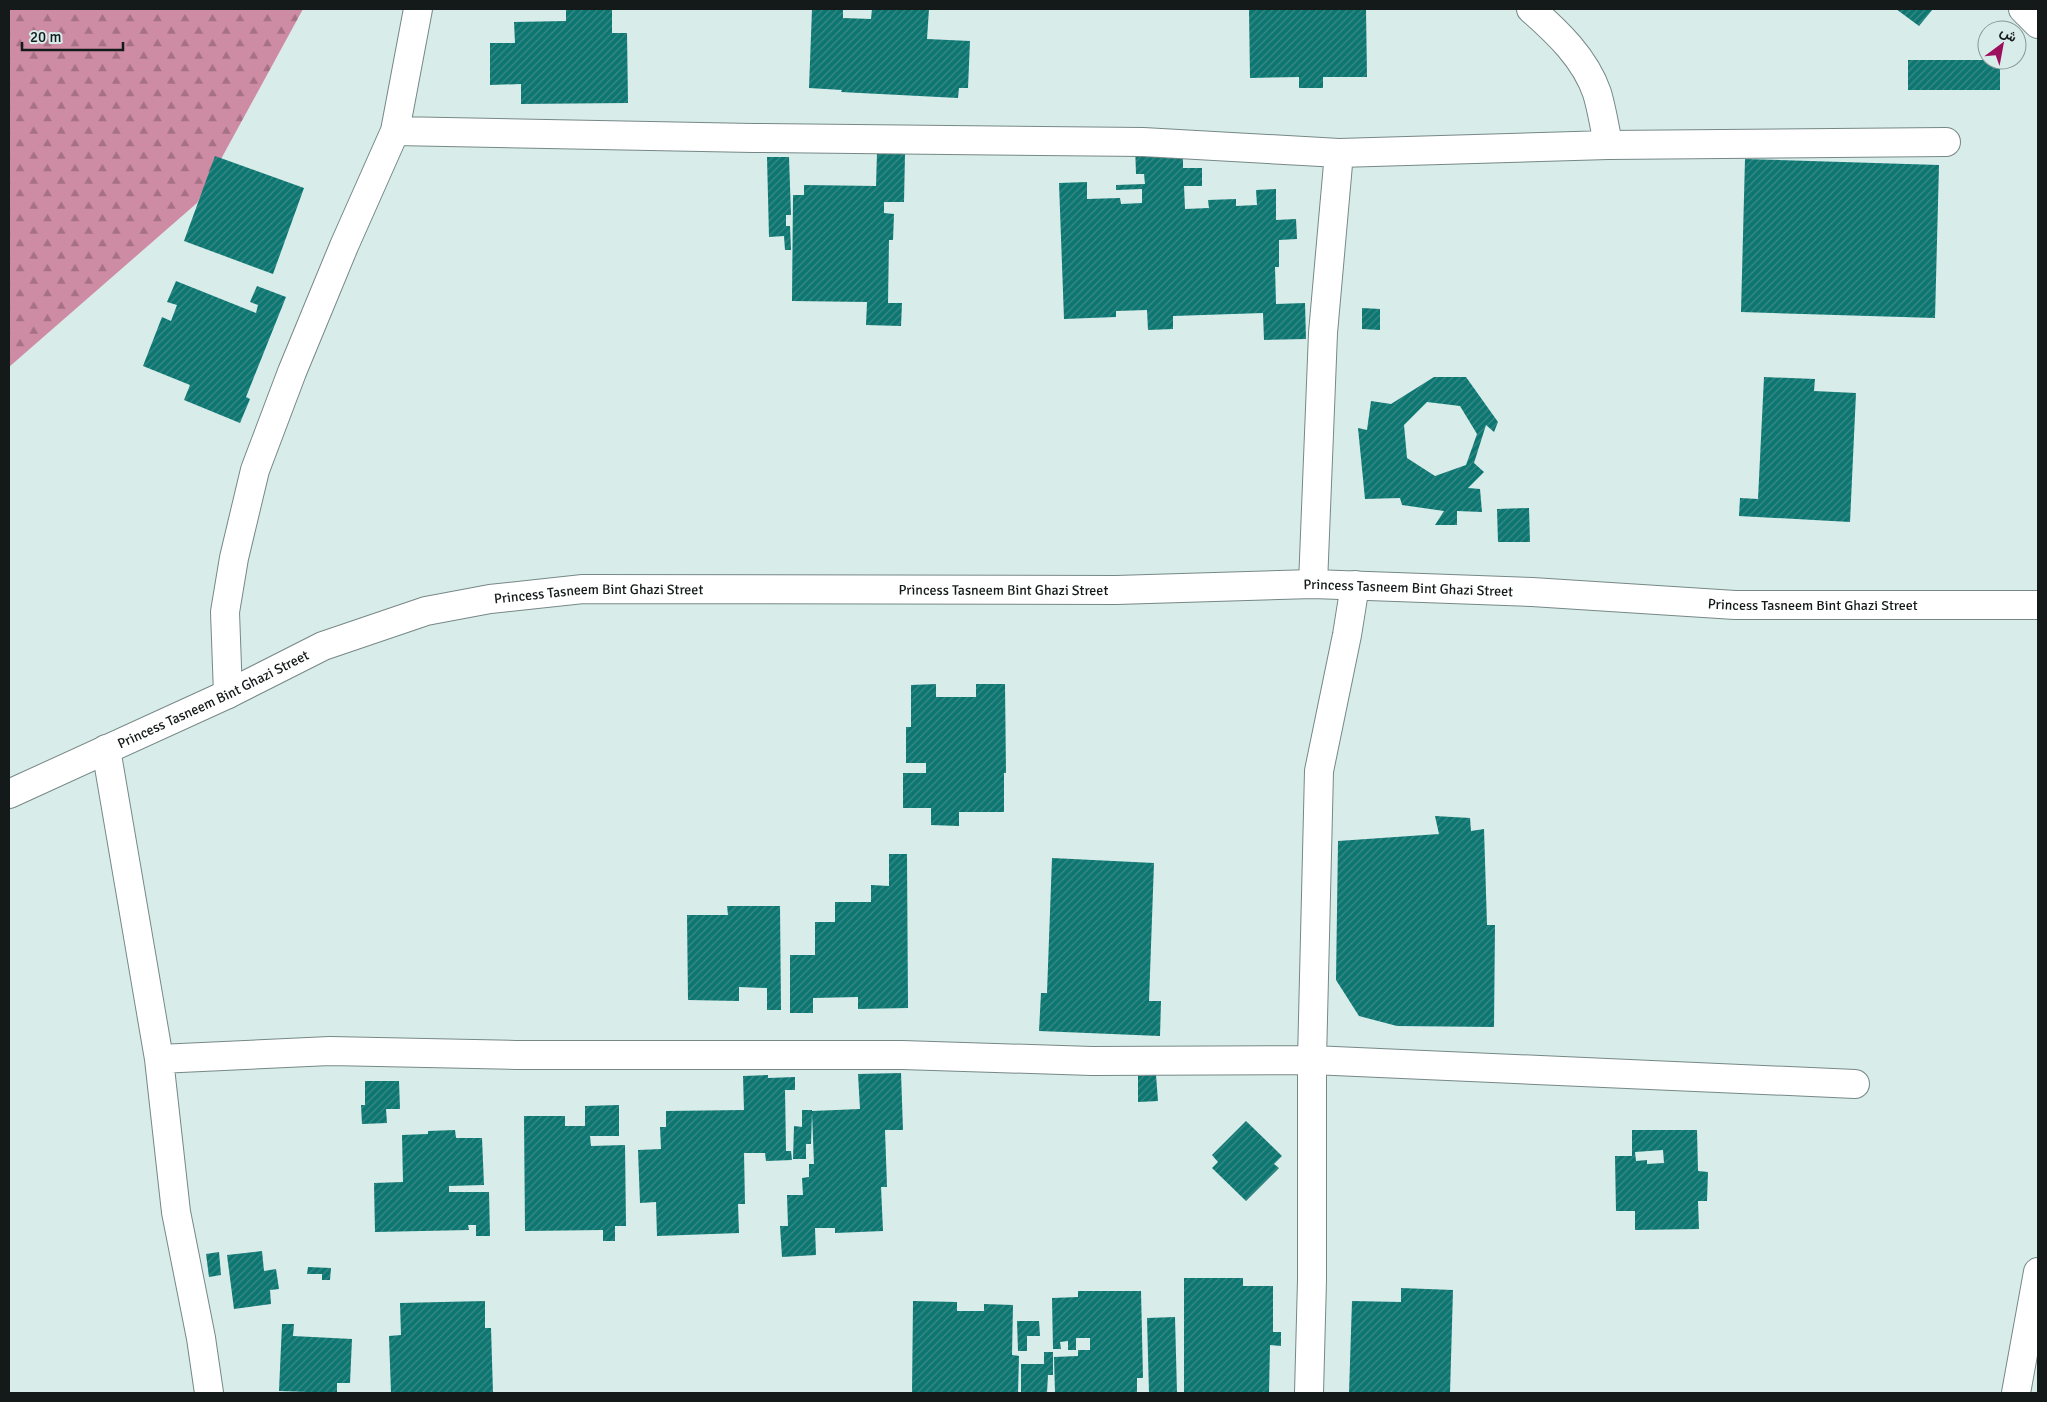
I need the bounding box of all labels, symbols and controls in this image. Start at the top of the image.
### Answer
scale bar [22,20,124,52]
north arrow [1977,20,2027,70]
text: ش [1997,23,2020,46]
text: 20 m [30,28,61,46]
street label: Princess Tasneem Bint Ghazi Street [1303,575,1513,600]
street label: Princess Tasneem Bint Ghazi Street [493,580,703,607]
street label: Princess Tasneem Bint Ghazi Street [898,581,1108,598]
street label: Princess Tasneem Bint Ghazi Street [1707,595,1918,614]
street label: Princess Tasneem Bint Ghazi Street [115,646,312,752]

